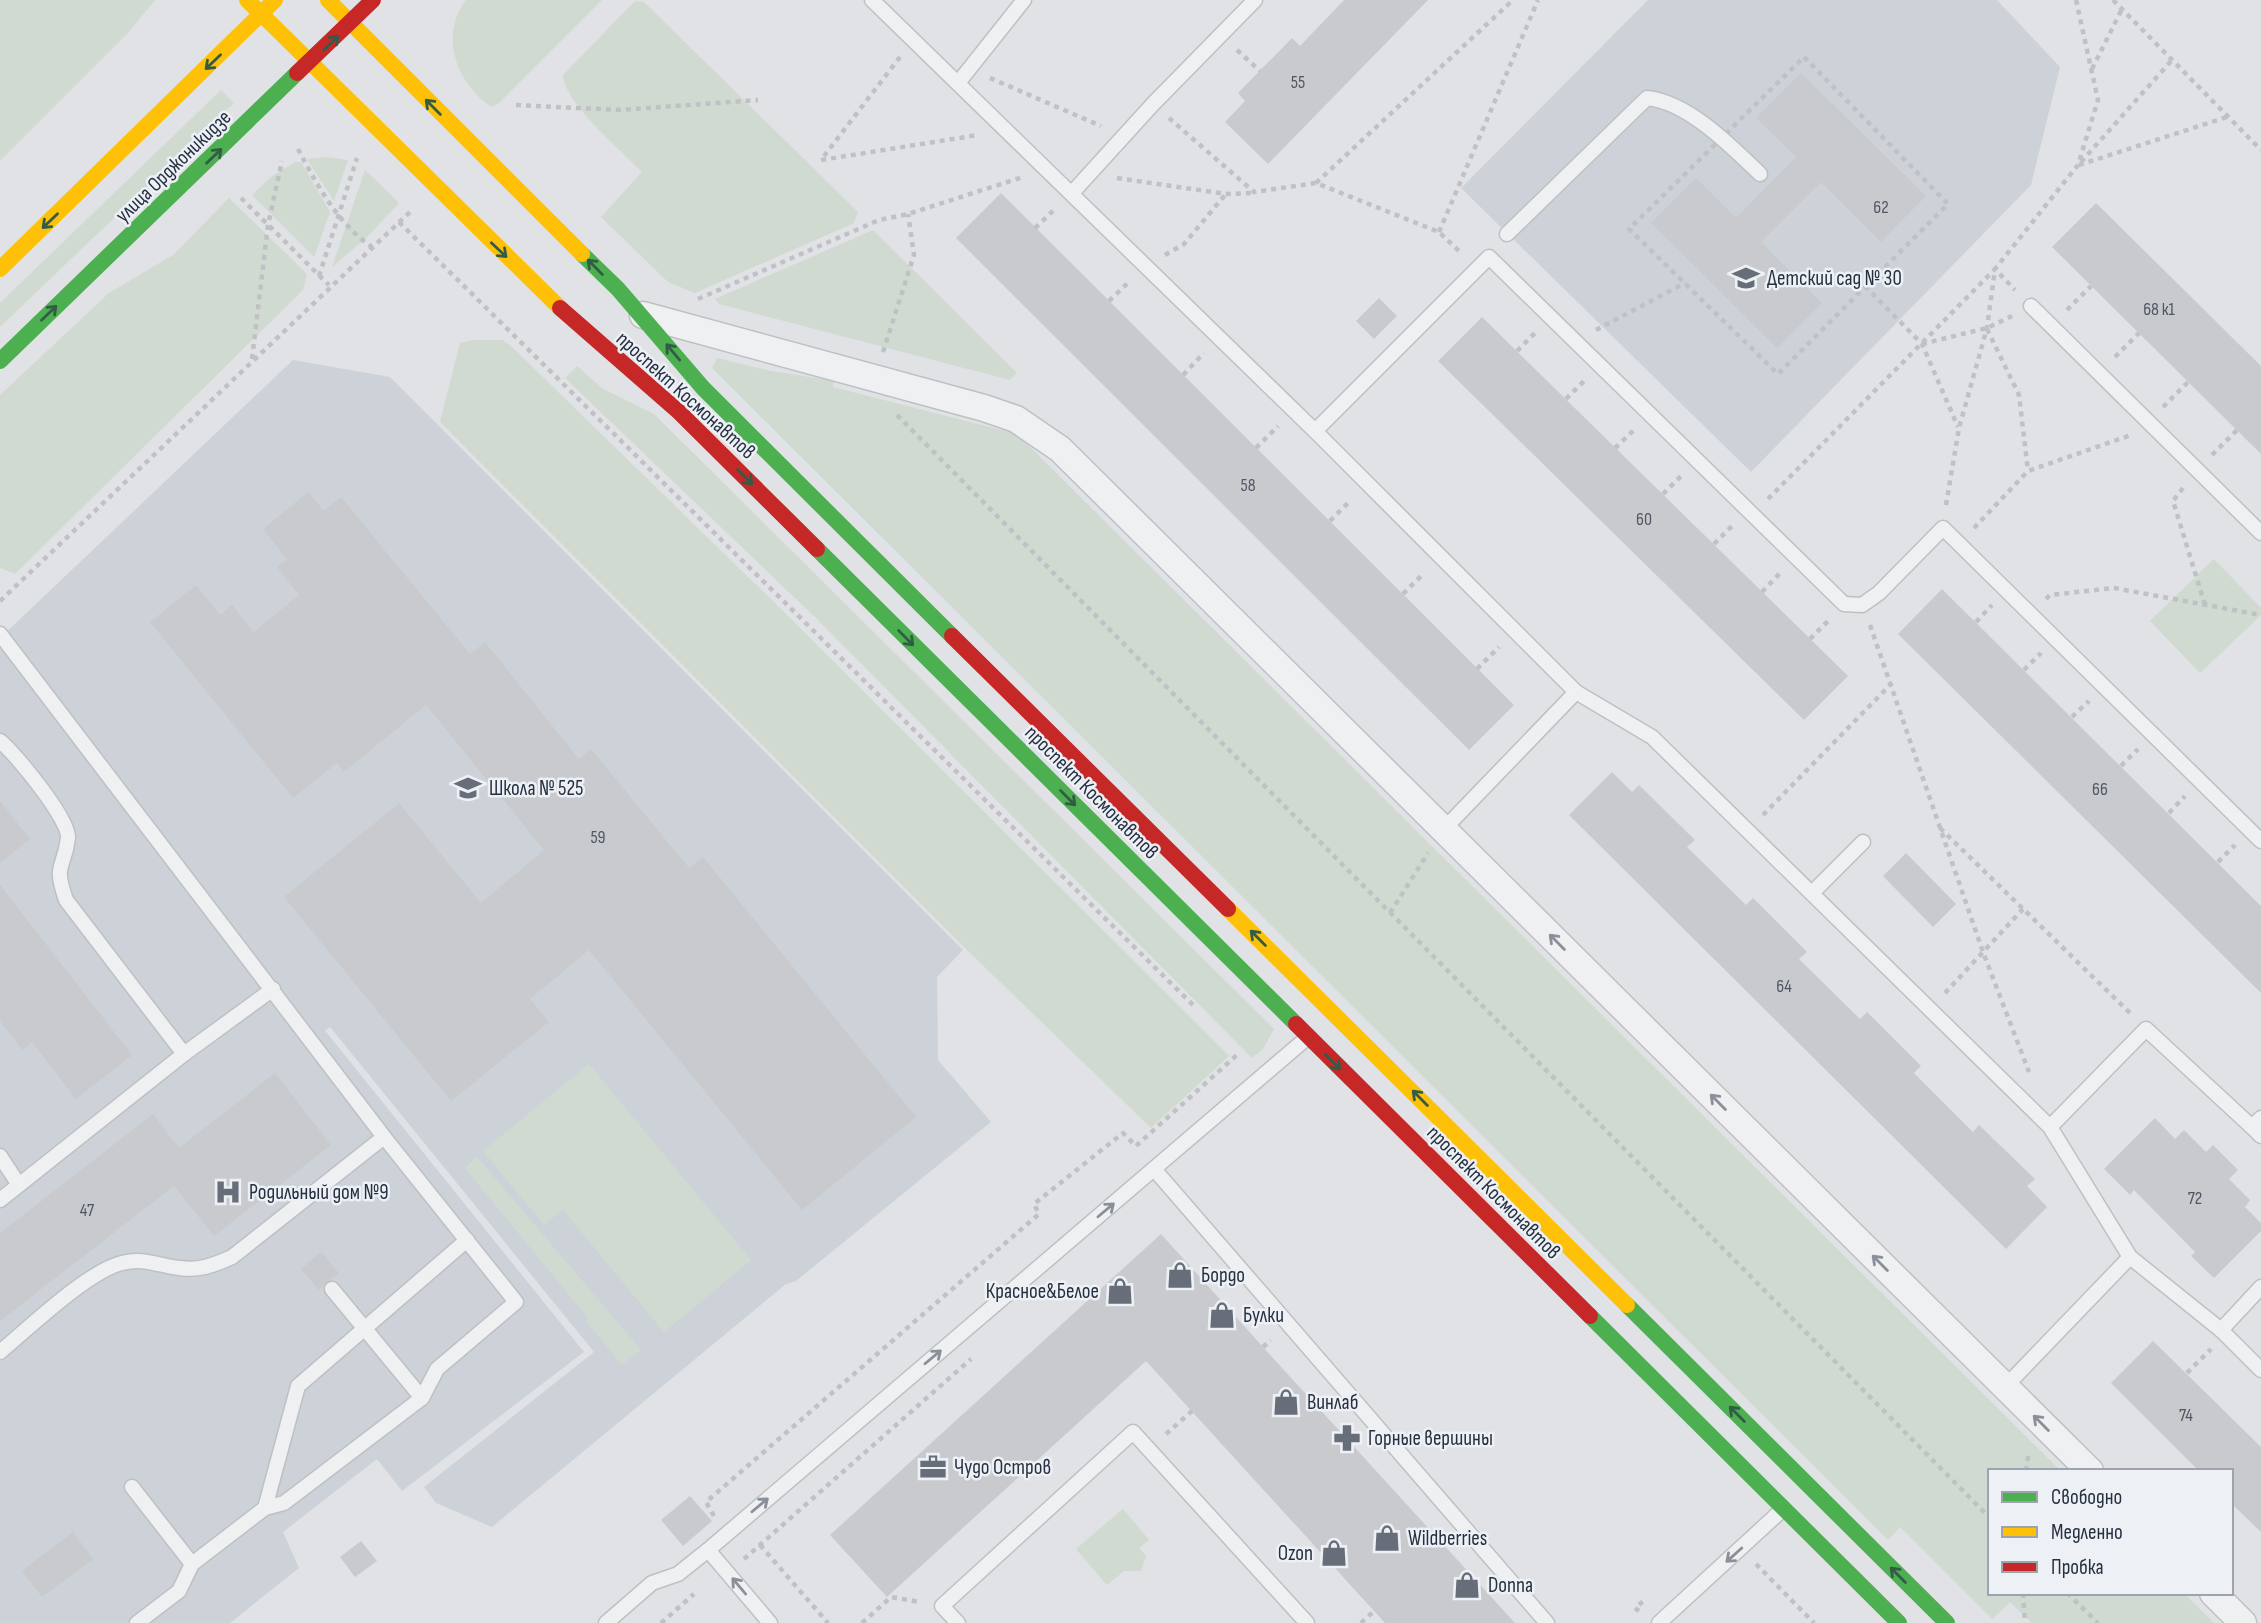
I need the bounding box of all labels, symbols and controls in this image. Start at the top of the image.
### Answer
one-way arrow [322,35,339,52]
one-way arrow [204,53,221,70]
house number: 55 [1291,72,1305,93]
one-way arrow [425,99,442,116]
street label: улица Орджоникидзе [110,105,236,228]
one-way arrow [205,148,222,165]
house number: 62 [1873,197,1889,218]
one-way arrow [42,212,59,229]
one-way arrow [490,241,507,258]
one-way arrow [587,258,604,275]
school or university icon: Детский сад № 30 [1731,263,1761,293]
place label: Детский сад № 30 [1767,266,1902,291]
house number: 68 к1 [2143,299,2176,320]
one-way arrow [40,305,57,322]
street label: проспект Космонавтов [611,326,760,464]
one-way arrow [665,343,681,361]
one-way arrow [736,469,753,486]
house number: 58 [1240,475,1256,496]
house number: 60 [1636,509,1652,530]
one-way arrow [898,629,915,646]
street label: проспект Космонавтов [1020,720,1164,864]
school or university icon: Школа № 525 [453,773,483,803]
place label: Школа № 525 [489,776,584,801]
house number: 66 [2092,779,2108,800]
one-way arrow [1059,789,1076,806]
house number: 59 [590,827,606,848]
one-way arrow [1250,930,1267,947]
one-way arrow [1549,933,1566,950]
house number: 64 [1776,976,1792,997]
one-way arrow [1325,1053,1342,1070]
one-way arrow [1411,1090,1428,1107]
one-way arrow [1710,1094,1727,1111]
street label: проспект Космонавтов [1422,1120,1566,1264]
hospital icon: Родильный дом №9 [213,1177,243,1207]
place label: Родильный дом №9 [249,1180,388,1205]
house number: 72 [2188,1188,2202,1209]
house number: 47 [80,1200,95,1221]
one-way arrow [1097,1202,1115,1218]
one-way arrow [1871,1254,1888,1271]
shop icon: Бордо [1165,1260,1195,1290]
place label: Бордо [1201,1263,1245,1288]
shop icon: Красное&Белое [1105,1276,1135,1306]
place label: Красное&Белое [986,1279,1099,1304]
shop icon: Булки [1207,1300,1237,1330]
place label: Булки [1243,1303,1284,1328]
one-way arrow [924,1349,942,1365]
shop icon: Винлаб [1271,1387,1301,1417]
place label: Винлаб [1307,1390,1358,1415]
house number: 74 [2179,1405,2193,1426]
one-way arrow [1729,1406,1746,1423]
one-way arrow [2033,1414,2050,1431]
pharmacy icon: Горные вершины [1332,1423,1362,1453]
place label: Горные вершины [1368,1426,1493,1451]
office icon: Чудо Остров [918,1452,948,1482]
place label: Чудо Остров [954,1455,1051,1480]
legend [1988,1469,2233,1595]
text: Свободно [2051,1485,2122,1510]
one-way arrow [751,1497,769,1513]
text: Медленно [2051,1520,2123,1545]
shop icon: Wildberries [1372,1523,1402,1553]
place label: Wildberries [1408,1526,1487,1551]
shop icon: Ozon [1319,1538,1349,1568]
place label: Ozon [1278,1541,1313,1566]
one-way arrow [1726,1547,1743,1564]
text: Пробка [2051,1555,2104,1580]
one-way arrow [1890,1566,1907,1583]
shop icon: Donna [1452,1570,1482,1600]
place label: Donna [1488,1573,1533,1598]
one-way arrow [731,1578,747,1596]

